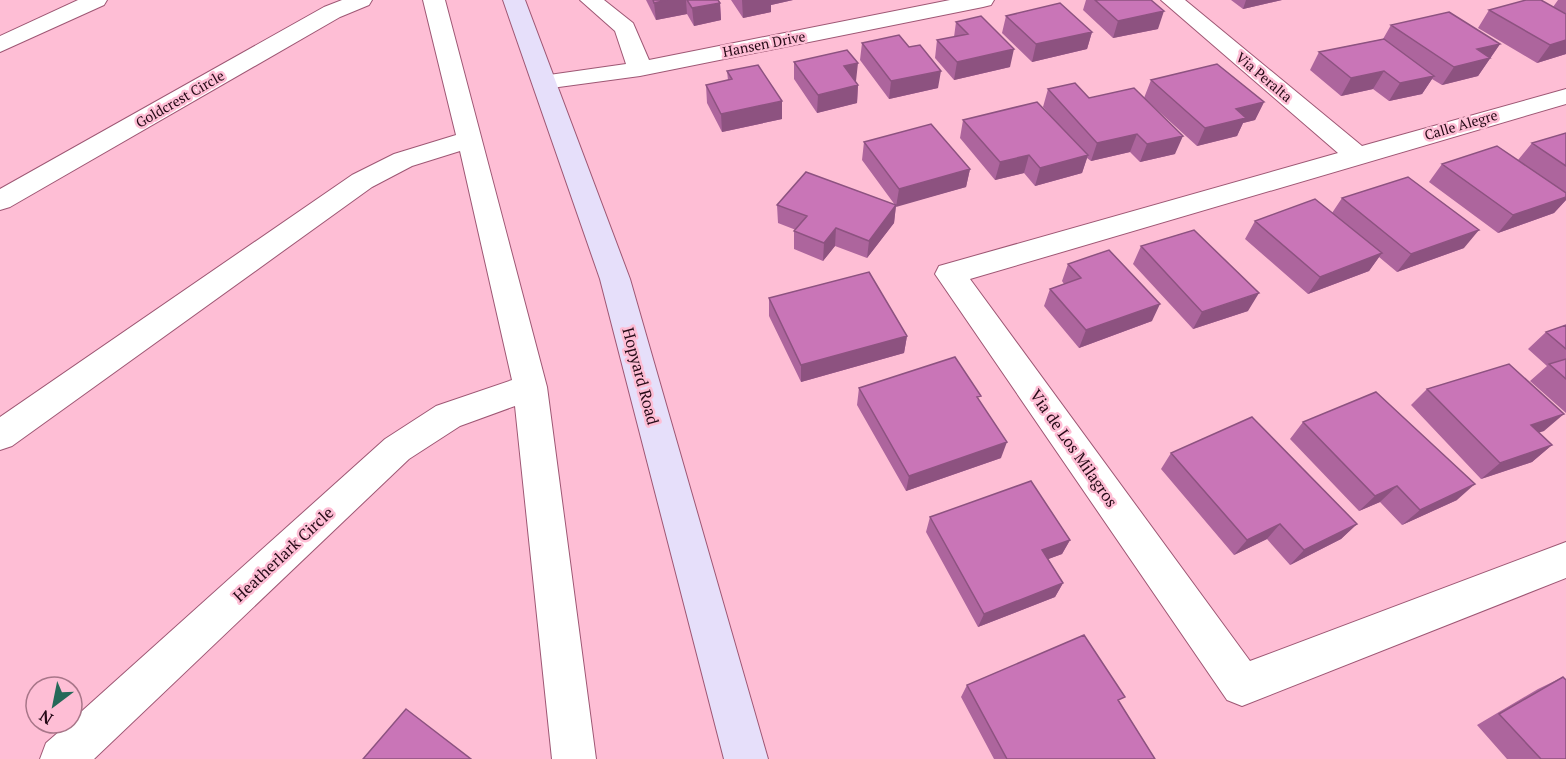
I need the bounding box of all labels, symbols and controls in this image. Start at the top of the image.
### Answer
street label: Hansen Drive [721,26,807,61]
street label: Via Peralta [1232,47,1297,106]
street label: Goldcrest Circle [132,66,228,132]
street label: Calle Alegre [1422,105,1500,144]
street label: Hopyard Road [617,325,665,427]
street label: Via de Los Milagros [1025,385,1123,511]
street label: Heatherlark Circle [228,502,338,606]
north arrow [24,675,84,735]
text: N [35,705,57,730]

